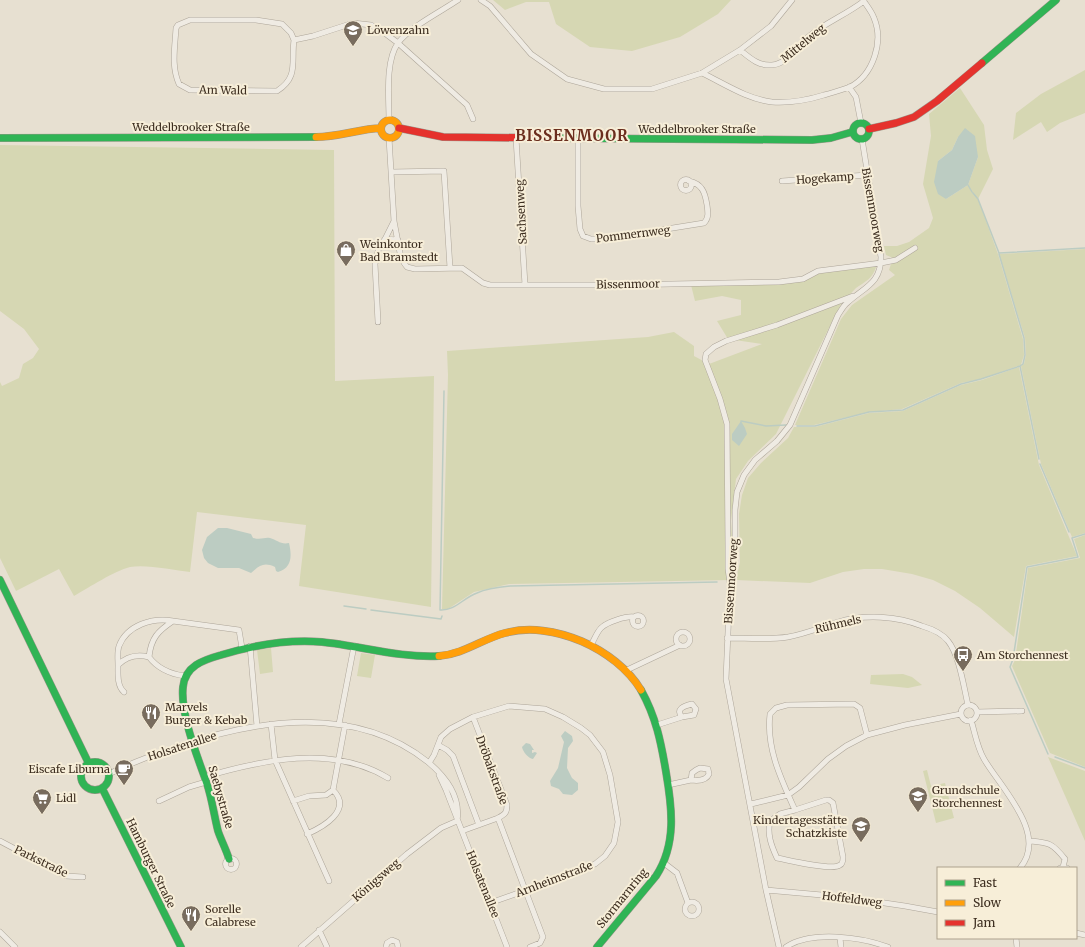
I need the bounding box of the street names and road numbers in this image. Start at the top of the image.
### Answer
street label: Mittelweg [778,21,828,65]
street label: Am Wald [198,83,247,97]
street label: Weddelbrooker Straße [131,120,250,134]
street label: Weddelbrooker Straße [637,122,756,136]
street label: Bissenmoorweg [859,167,887,254]
street label: Hogekamp [796,169,855,187]
street label: Sachsenweg [512,179,530,245]
street label: Pommernweg [595,222,671,245]
street label: Bissenmoor [596,276,660,292]
street label: Bissenmoorweg [721,537,741,624]
street label: Rühmels [814,612,862,636]
street label: Holsatenallee [146,728,218,764]
street label: Dröbakstraße [473,734,511,807]
street label: Saebystraße [205,764,237,830]
street label: Hamburger Straße [123,816,179,910]
street label: Parkstraße [12,842,70,880]
street label: Holsatenallee [463,848,503,920]
street label: Königsweg [349,855,403,904]
street label: Arnheimstraße [513,858,595,900]
street label: Stormarnring [594,865,651,931]
street label: Hoffeldweg [821,888,883,910]

